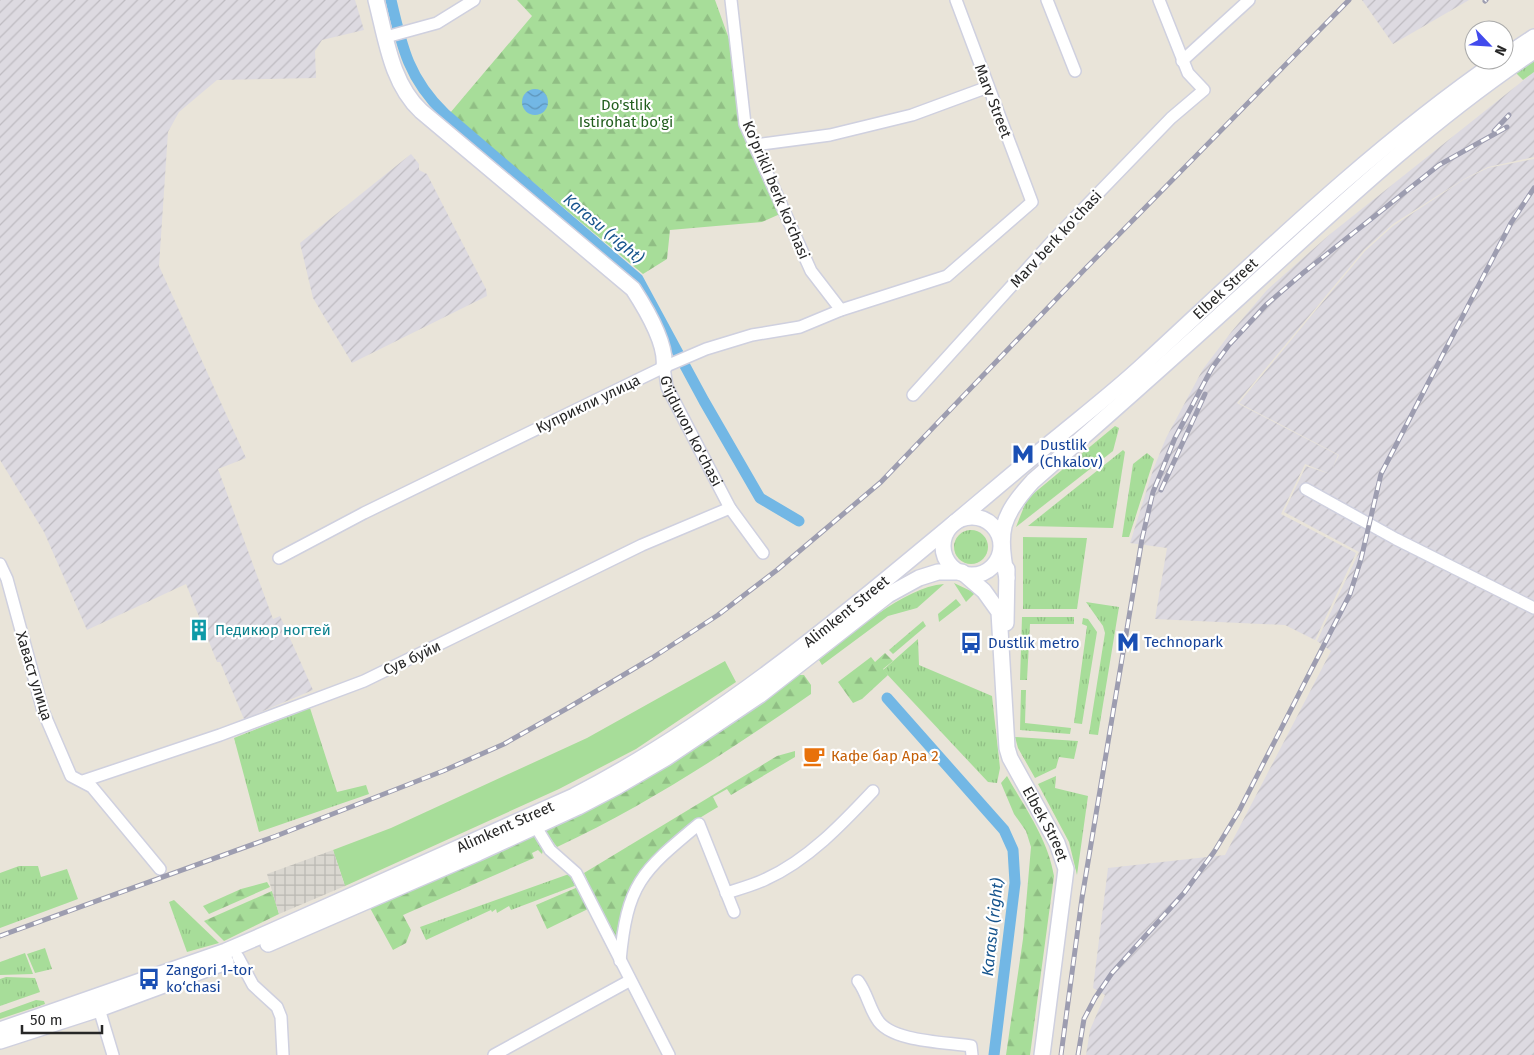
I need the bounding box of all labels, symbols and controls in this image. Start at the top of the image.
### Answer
north arrow [1464,20,1514,70]
text: N [1491,42,1510,58]
street label: Marv Street [971,62,1016,141]
park label: Do'stlik Istirohat bo'gi [579,96,673,131]
street label: Ko'prikli berk ko'chasi [739,118,813,262]
street label: Marv berk ko'chasi [1006,187,1106,291]
water label: Karasu (right) [560,189,648,267]
street label: Elbek Street [1189,254,1262,323]
street label: Куприкли улица [533,371,643,437]
street label: G'ijduvon ko'chasi [656,374,726,490]
place label: Dustlik (Chkalov) [1040,436,1103,471]
metro station icon: Dustlik (Chkalov) [1010,441,1036,467]
street label: Alimkent Street [800,571,893,651]
building icon: Педикюр ногтей [186,617,212,643]
place label: Педикюр ногтей [215,621,331,639]
street label: Хаваст улица [12,629,56,723]
metro station icon: Technopark [1115,629,1141,655]
bus stop icon: Dustlik metro [958,630,984,656]
place label: Technopark [1144,633,1223,651]
place label: Dustlik metro [988,634,1080,652]
street label: Сув буйи [380,637,444,679]
cafe icon: Кафе бар Ара 2 [801,743,827,769]
place label: Кафе бар Ара 2 [831,747,939,765]
street label: Elbek Street [1019,783,1072,864]
street label: Alimkent Street [454,797,557,856]
water label: Karasu (right) [978,877,1007,977]
place label: Zangori 1-tor ko‘chasi [166,961,253,996]
bus stop icon: Zangori 1-tor ko‘chasi [136,966,162,992]
scale bar [22,1002,102,1034]
text: 50 m [30,1011,63,1029]

